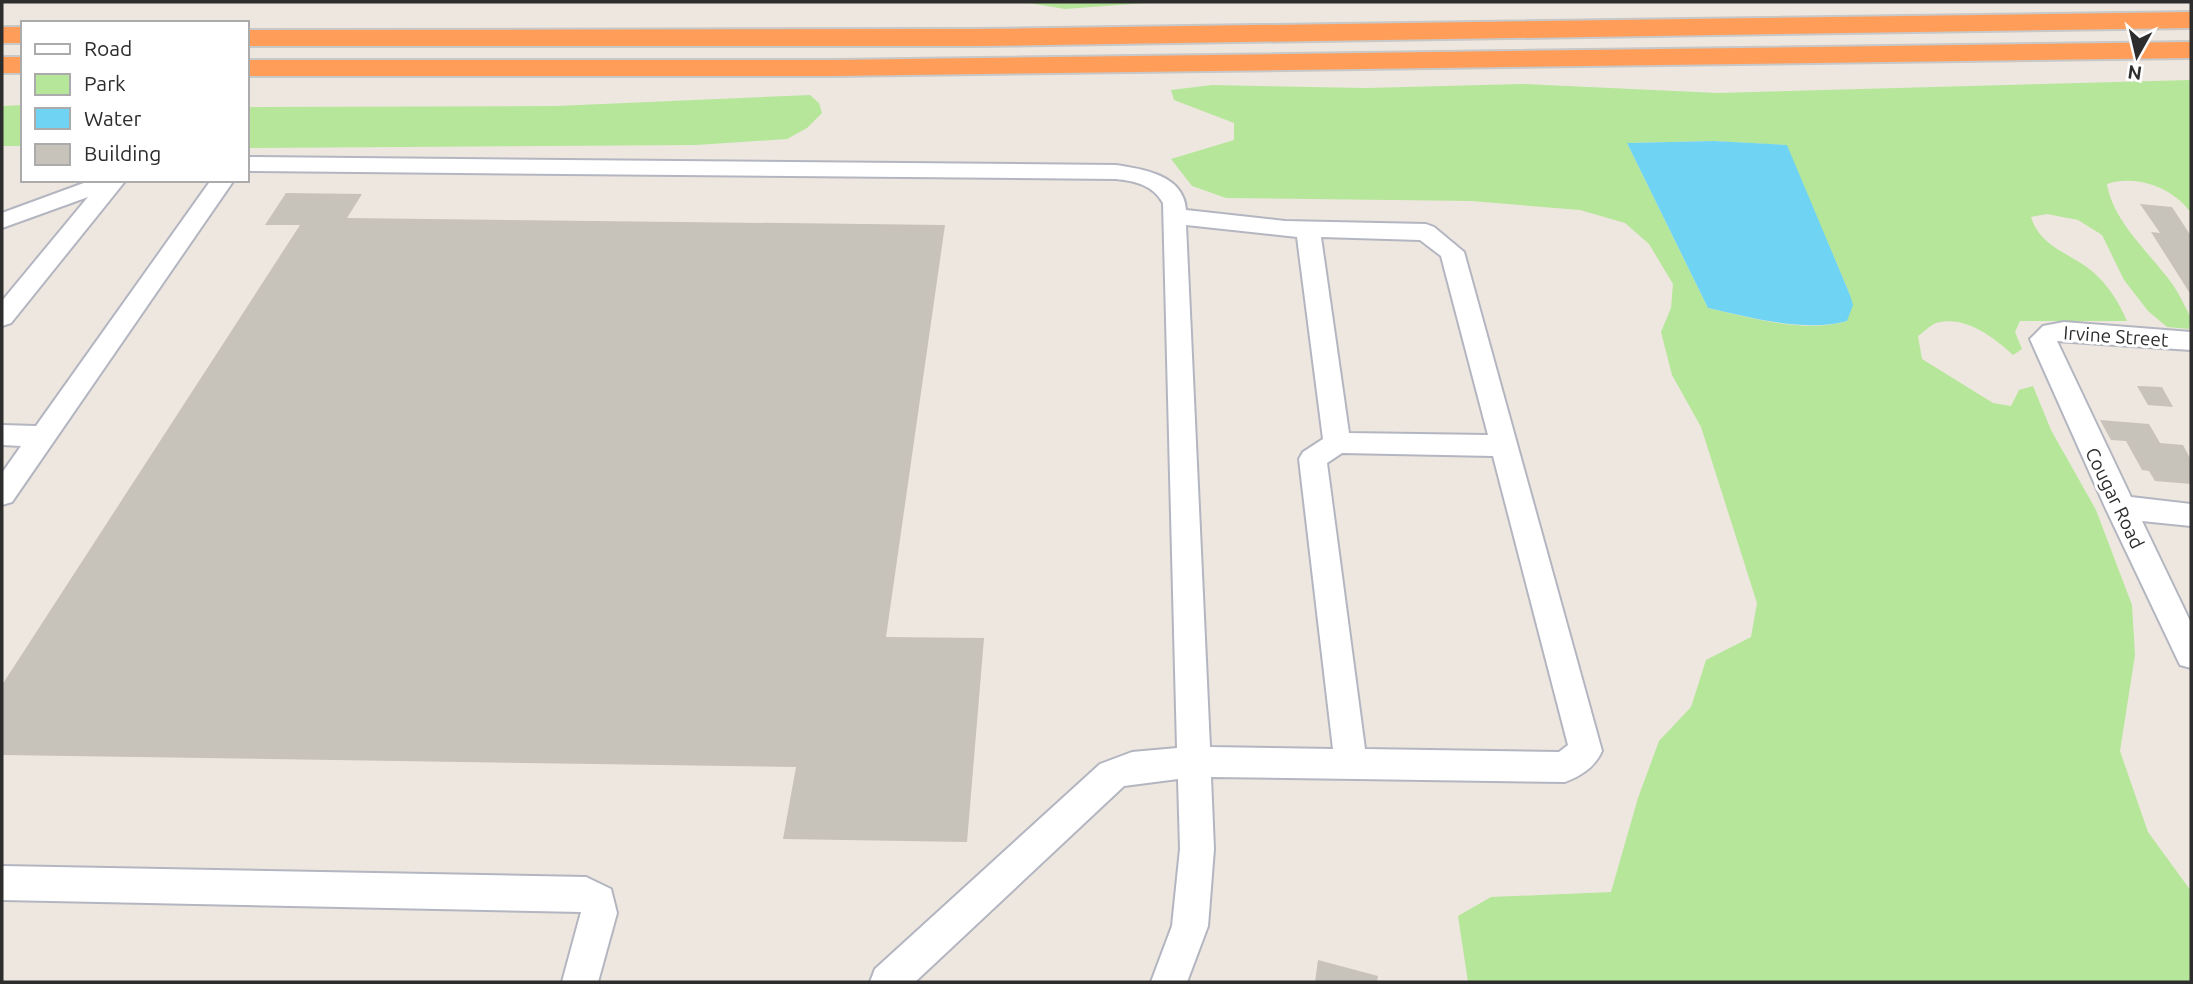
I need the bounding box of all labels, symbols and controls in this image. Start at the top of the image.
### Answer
legend [21,21,248,182]
north arrow [2102,21,2172,91]
text: Road [84,36,132,60]
text: N [2126,61,2143,85]
text: Park [84,71,126,95]
text: Water [84,106,142,130]
text: Building [84,141,161,165]
street label: Irvine Street [2063,321,2170,351]
street label: Cougar Road [2081,444,2149,552]

